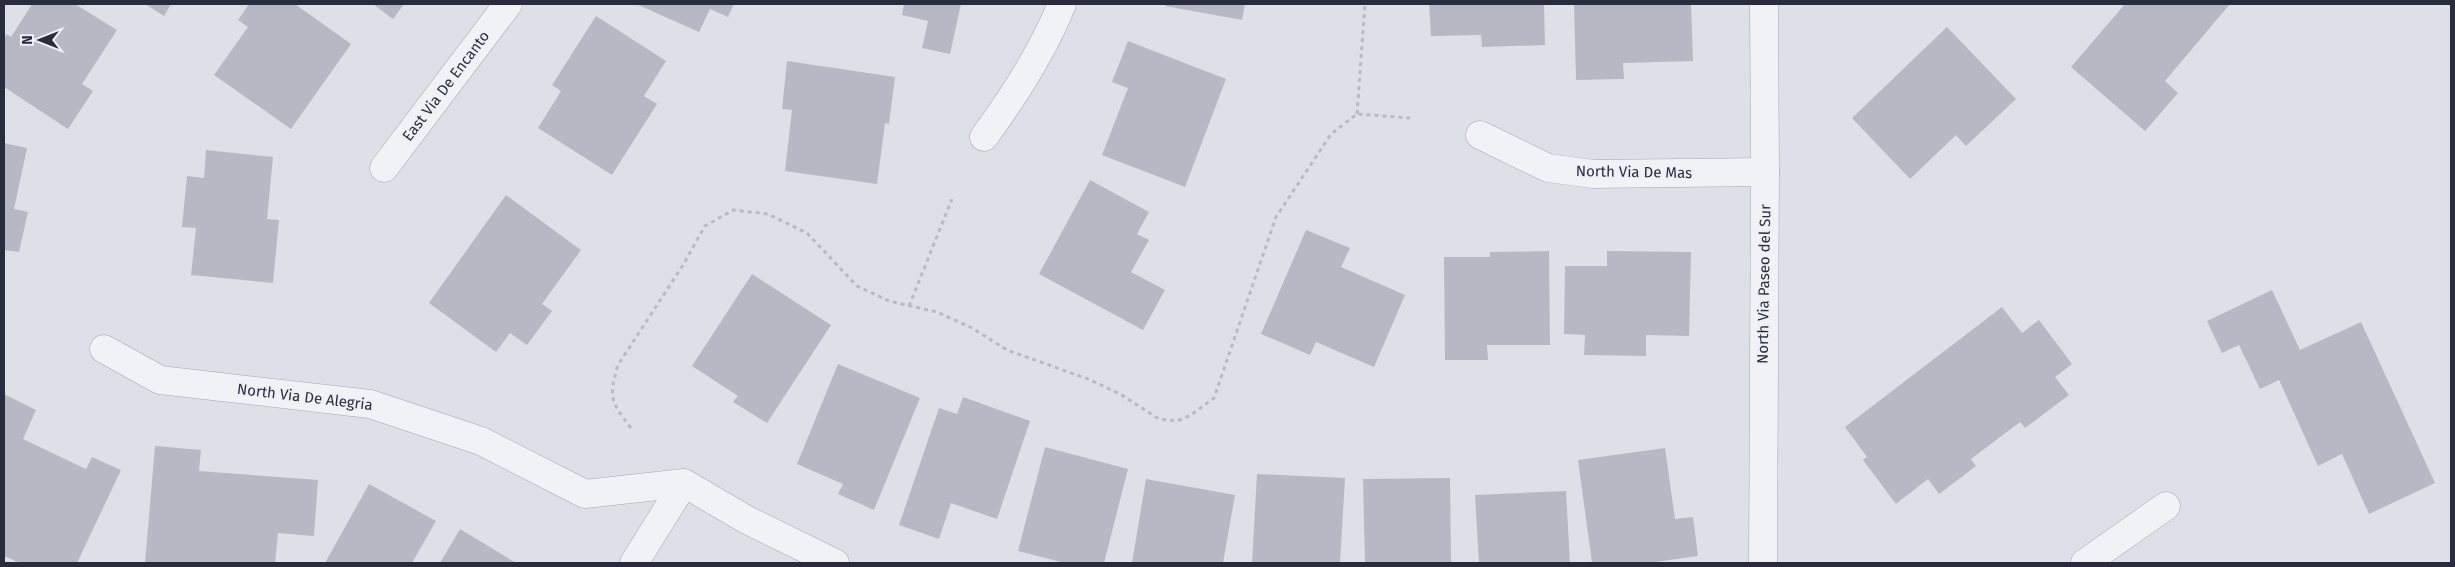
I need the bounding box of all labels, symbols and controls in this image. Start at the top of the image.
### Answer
north arrow [15,15,65,65]
street label: East Via De Encanto [399,27,493,145]
text: N [19,35,36,45]
street label: North Via De Mas [1576,162,1692,182]
street label: North Via Paseo del Sur [1754,204,1774,364]
street label: North Via De Alegria [236,380,374,414]

